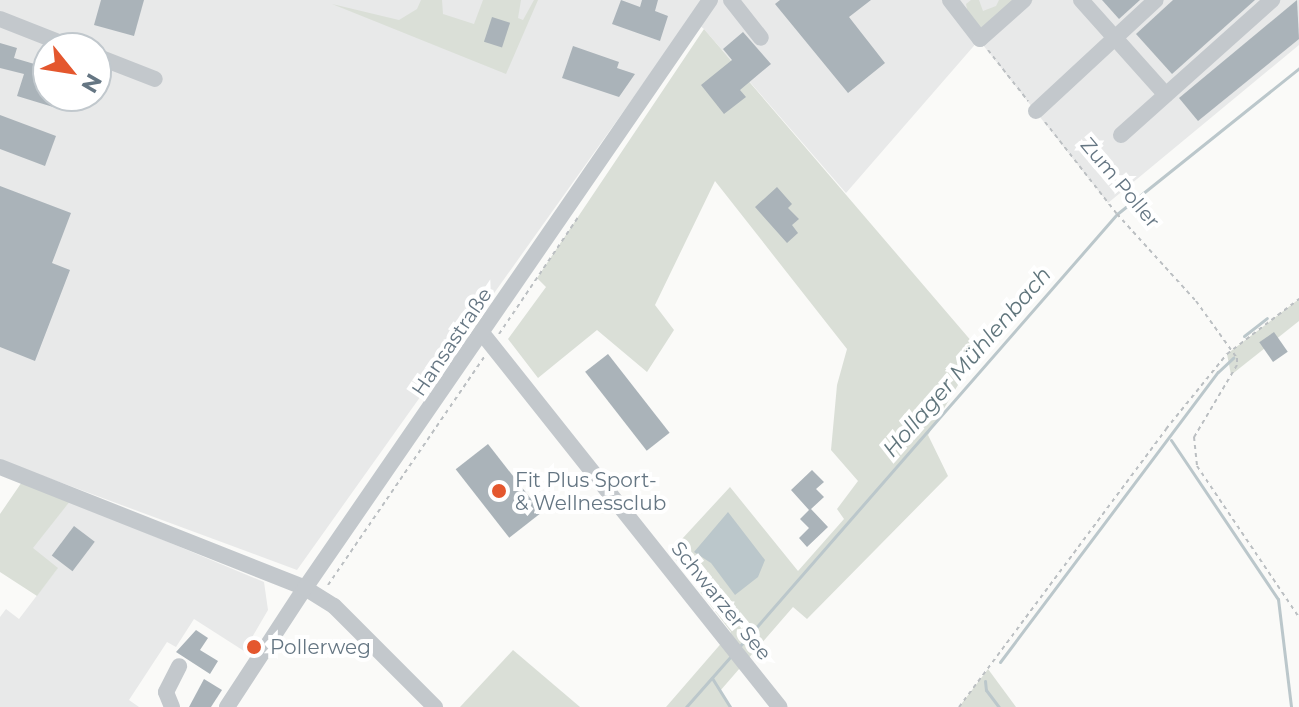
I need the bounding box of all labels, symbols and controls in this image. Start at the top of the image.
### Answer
north arrow [32,32,112,112]
text: N [75,69,108,98]
street label: Zum Poller [1075,133,1165,233]
water label: Hollager Mühlenbach [877,262,1057,462]
street label: Hansastraße [407,283,497,401]
place label: Fit Plus Sport- & Wellnessclub [515,468,666,515]
marker: Fit Plus Sport- & Wellnessclub [490,482,508,500]
street label: Schwarzer See [666,537,776,665]
place label: Pollerweg [270,635,371,659]
marker: Pollerweg [245,638,263,656]

